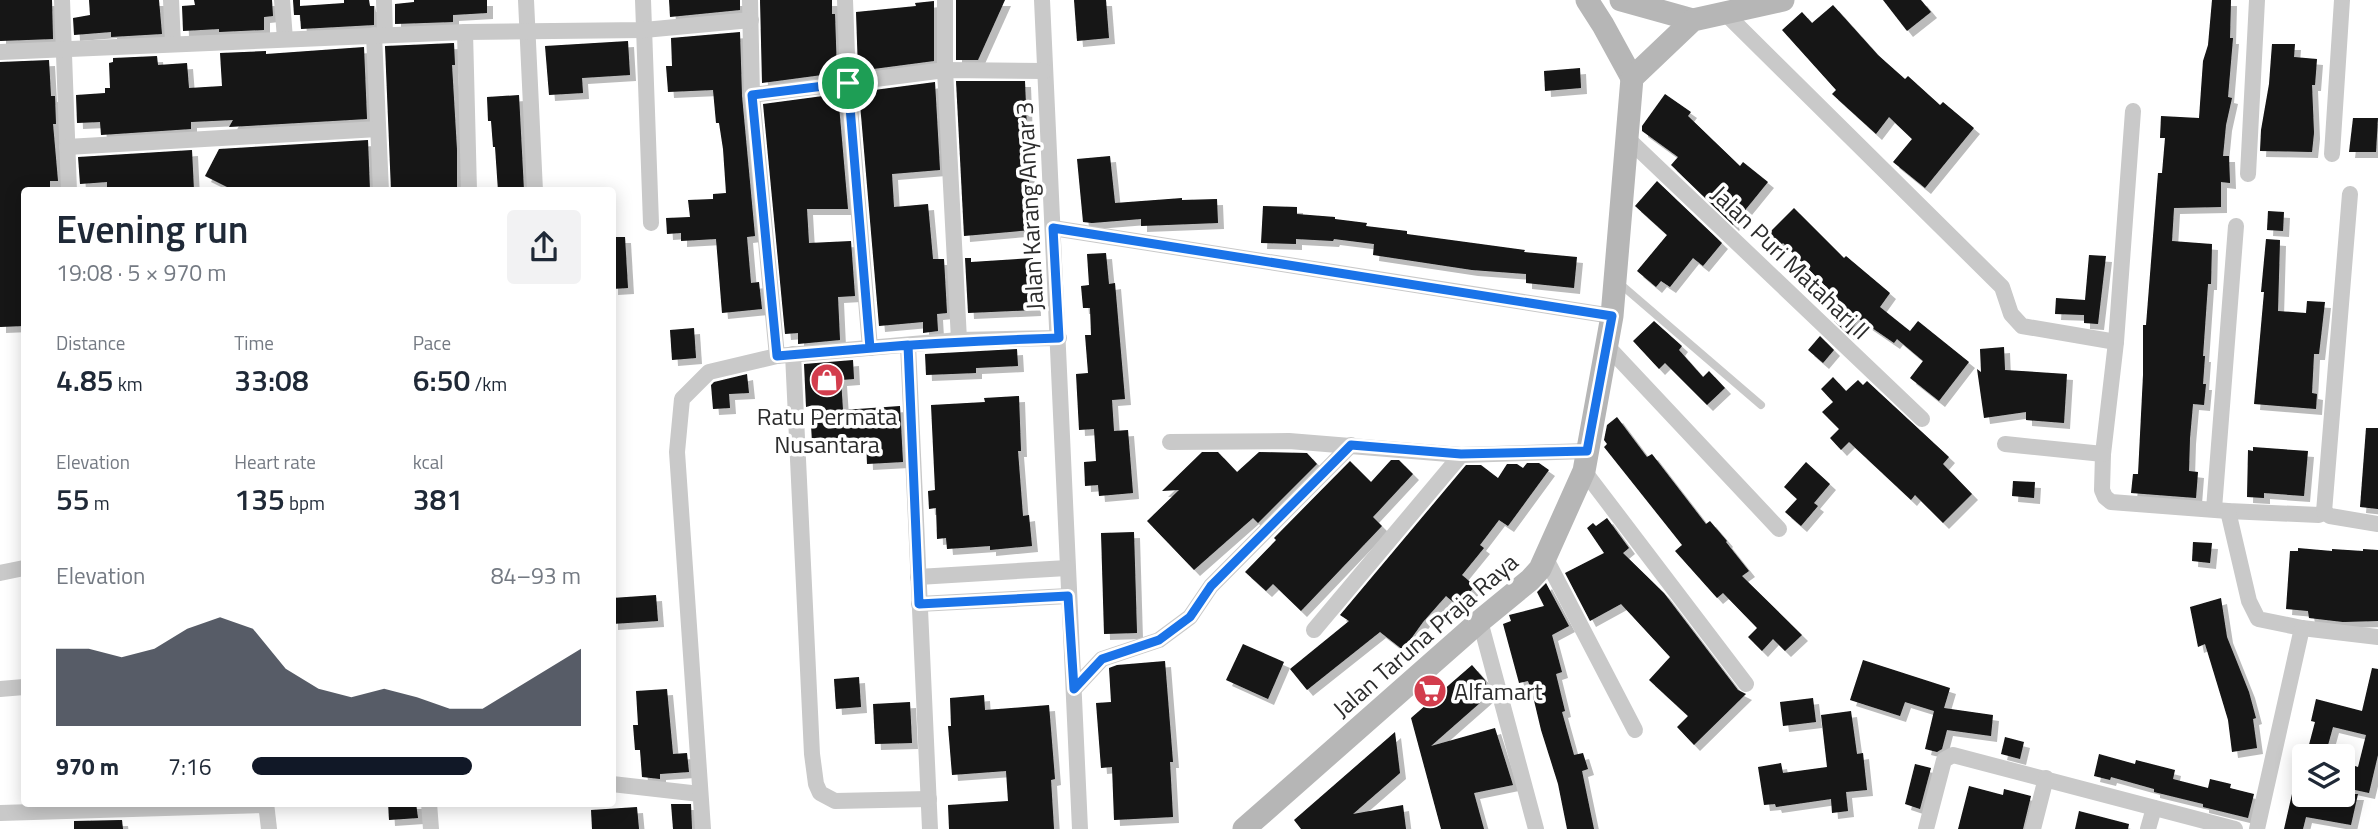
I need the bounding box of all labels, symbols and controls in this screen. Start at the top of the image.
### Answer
pin [818,53,878,113]
icon: arrive [829,64,867,102]
street label: Jalan Karang Anyar 3 [1006,101,1052,311]
street label: Jalan Puri Matahari II [1703,177,1879,347]
text: Evening run [56,200,249,258]
button: share [507,210,581,284]
text: 19:08 · 5 × 970 m [56,255,226,290]
text: Distance [56,328,125,357]
text: Time [234,328,274,357]
text: Pace [413,328,451,357]
text: 4.85 [56,357,114,403]
text: 33:08 [234,357,309,403]
text: 6:50 [413,357,470,403]
shop icon: Ratu Permata Nusantara [808,361,846,399]
text: km [114,369,143,398]
text: /km [470,369,507,398]
place label: Ratu Permata Nusantara [757,398,897,462]
text: Elevation [56,447,130,476]
text: Heart rate [234,447,316,476]
text: kcal [413,447,444,476]
text: 55 [56,476,90,522]
text: 135 [234,476,285,522]
text: 381 [413,476,463,522]
text: m [90,488,110,517]
text: bpm [285,488,325,517]
street label: Jalan Taruna Praja Raya [1324,544,1526,726]
text: Elevation [56,558,145,593]
text: 84–93 m [491,558,581,593]
supermarket icon: Alfamart [1411,672,1449,710]
place label: Alfamart [1454,673,1543,709]
map controls [2292,744,2355,807]
button: layers [2292,744,2355,807]
text: 970 m [56,749,119,784]
text: 7:16 [168,749,212,784]

